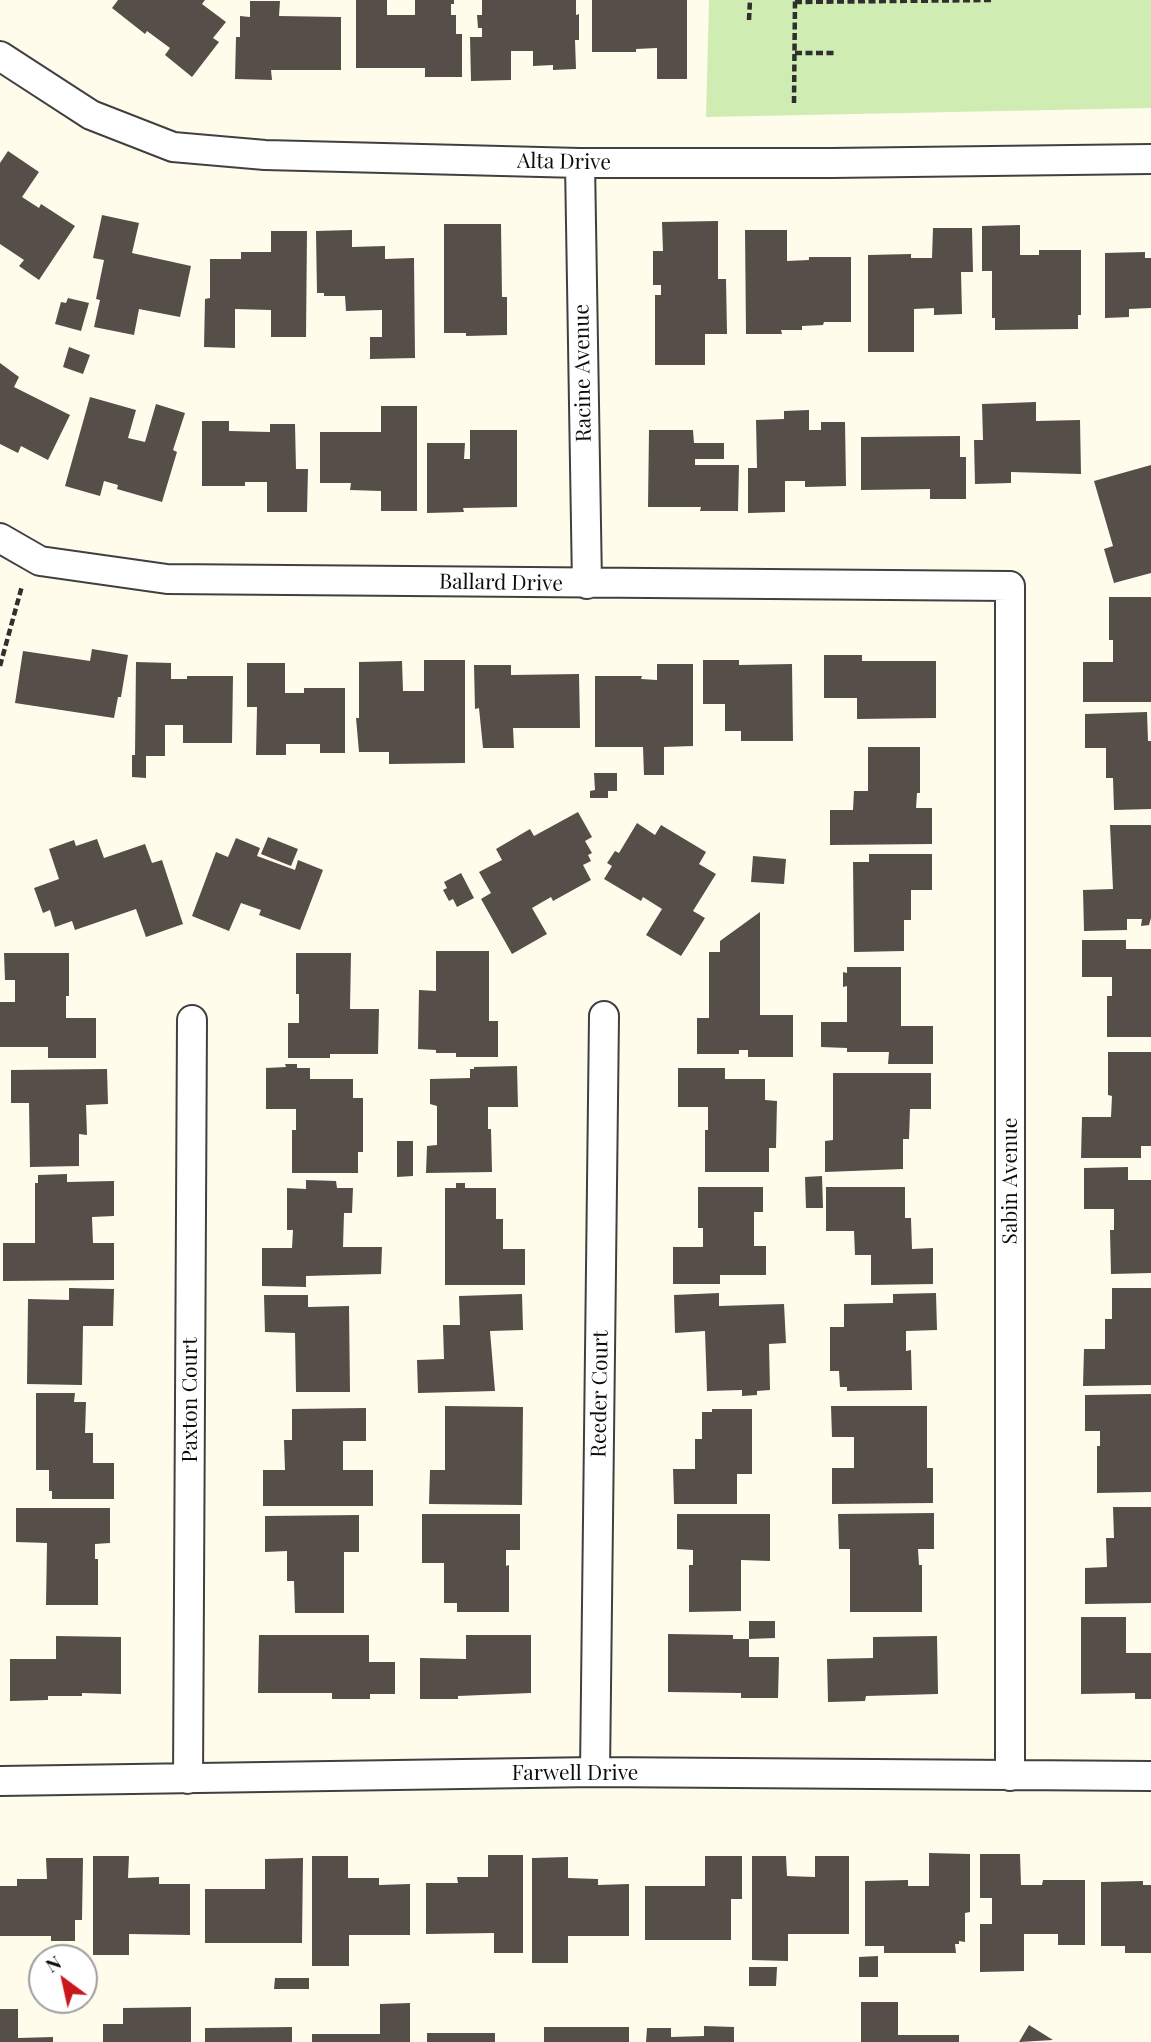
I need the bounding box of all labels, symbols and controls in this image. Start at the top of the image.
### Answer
street label: Alta Drive [517,149,611,175]
street label: Racine Avenue [569,304,597,442]
street label: Ballard Drive [439,569,563,597]
street label: Sabin Avenue [997,1118,1023,1244]
street label: Reeder Court [586,1330,614,1458]
street label: Paxton Court [177,1337,203,1463]
street label: Farwell Drive [512,1760,638,1786]
north arrow [28,1944,98,2014]
text: N [40,1948,65,1978]

